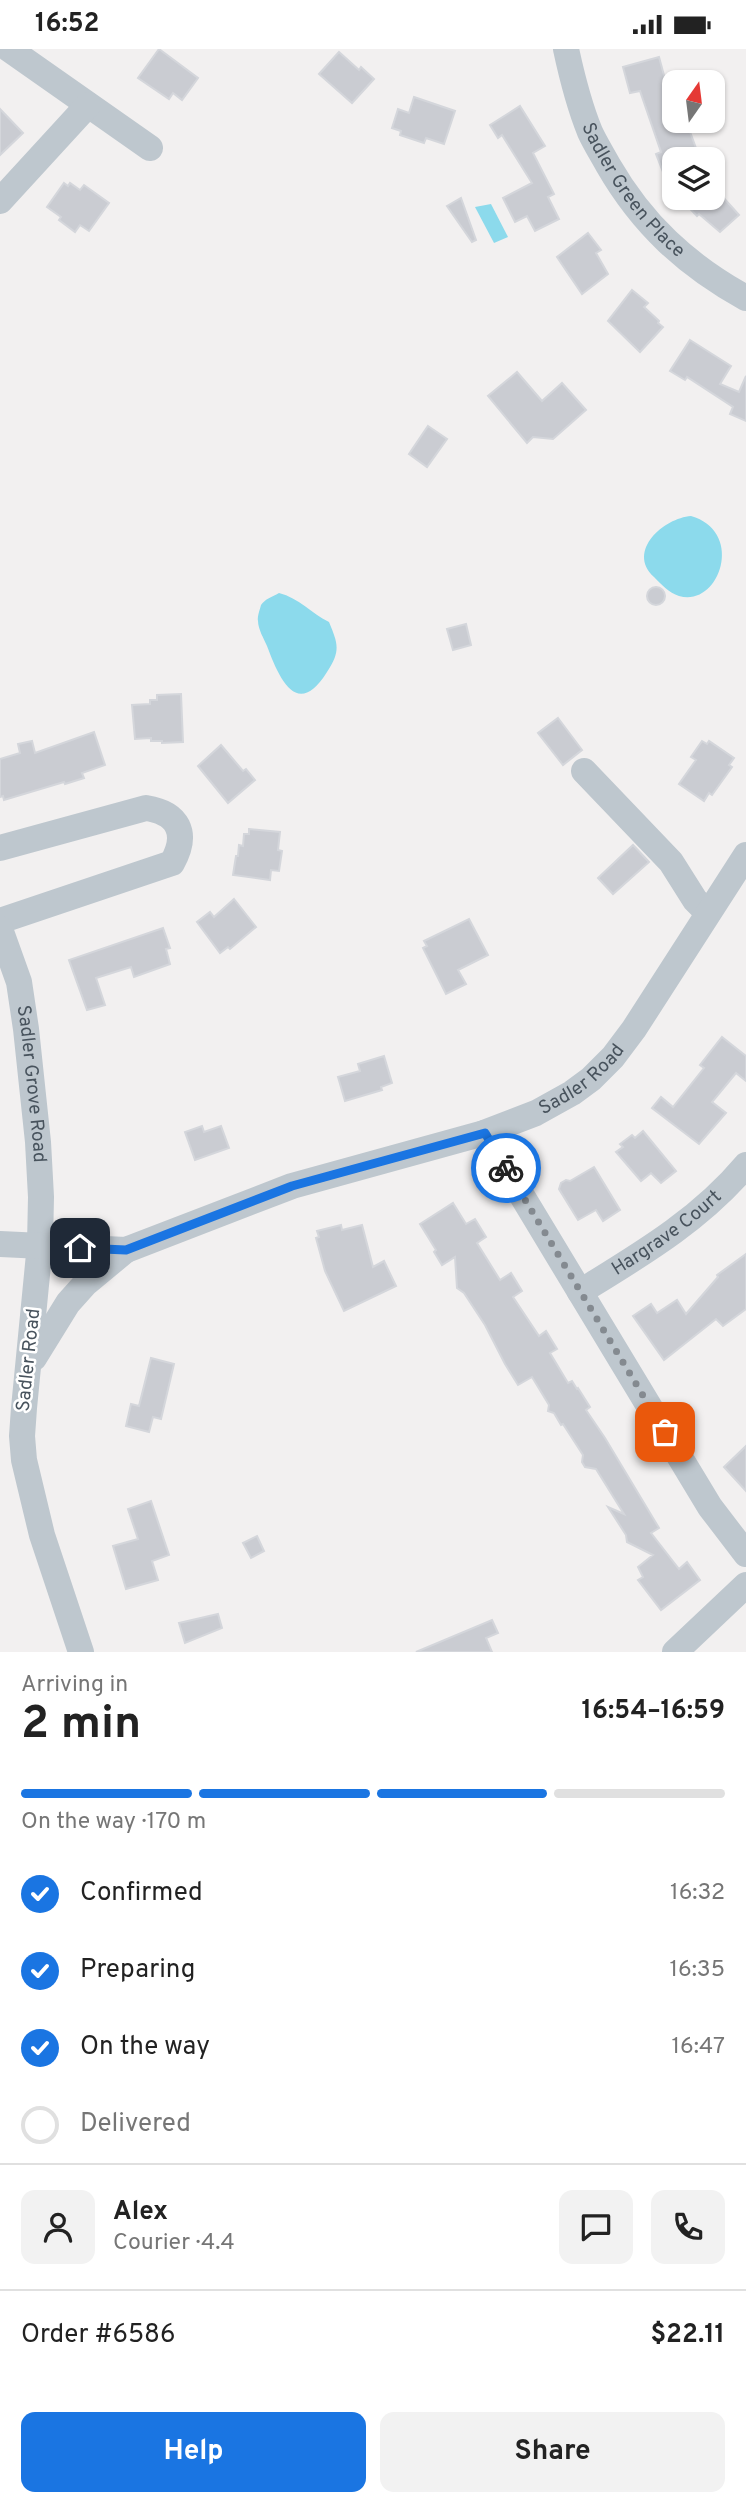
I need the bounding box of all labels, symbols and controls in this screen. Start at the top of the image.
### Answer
text: 16:52 [35,8,100,41]
north arrow [662,70,724,133]
map controls [662,70,725,210]
street label: Sadler Green Place [576,119,690,263]
button: layers [662,147,725,210]
street label: Sadler Grove Road [11,1003,51,1163]
street label: Sadler Road [535,1039,630,1121]
courier [471,1133,541,1203]
icon: bike [487,1149,525,1187]
street label: Hargrave Court [607,1185,727,1281]
pin [50,1218,110,1278]
icon: home [61,1229,99,1267]
street label: Sadler Road [12,1307,46,1413]
pin [635,1402,695,1462]
icon: bag [646,1413,684,1451]
text: Arriving in [21,1671,128,1700]
text: 16:54–16:59 [582,1695,725,1728]
text: 2 min [21,1696,141,1755]
text: On the way · 170 m [21,1808,206,1837]
icon: check [21,1875,59,1913]
text: Confirmed [80,1877,203,1910]
text: 16:32 [670,1879,725,1908]
icon: check [21,1952,59,1990]
text: Preparing [80,1954,195,1987]
text: 16:35 [669,1956,725,1985]
icon: check [21,2029,59,2067]
text: On the way [80,2031,210,2064]
text: 16:47 [671,2033,725,2062]
text: Delivered [80,2108,191,2141]
button: person [21,2190,95,2264]
button: chat [559,2190,633,2264]
button: phone [651,2190,725,2264]
text: Alex [113,2196,168,2229]
text: Courier · 4.4 [113,2229,235,2258]
text: Order #6586 [21,2319,175,2352]
text: $22.11 [650,2319,725,2352]
button: Help [21,2412,366,2492]
button: Share [380,2412,725,2492]

